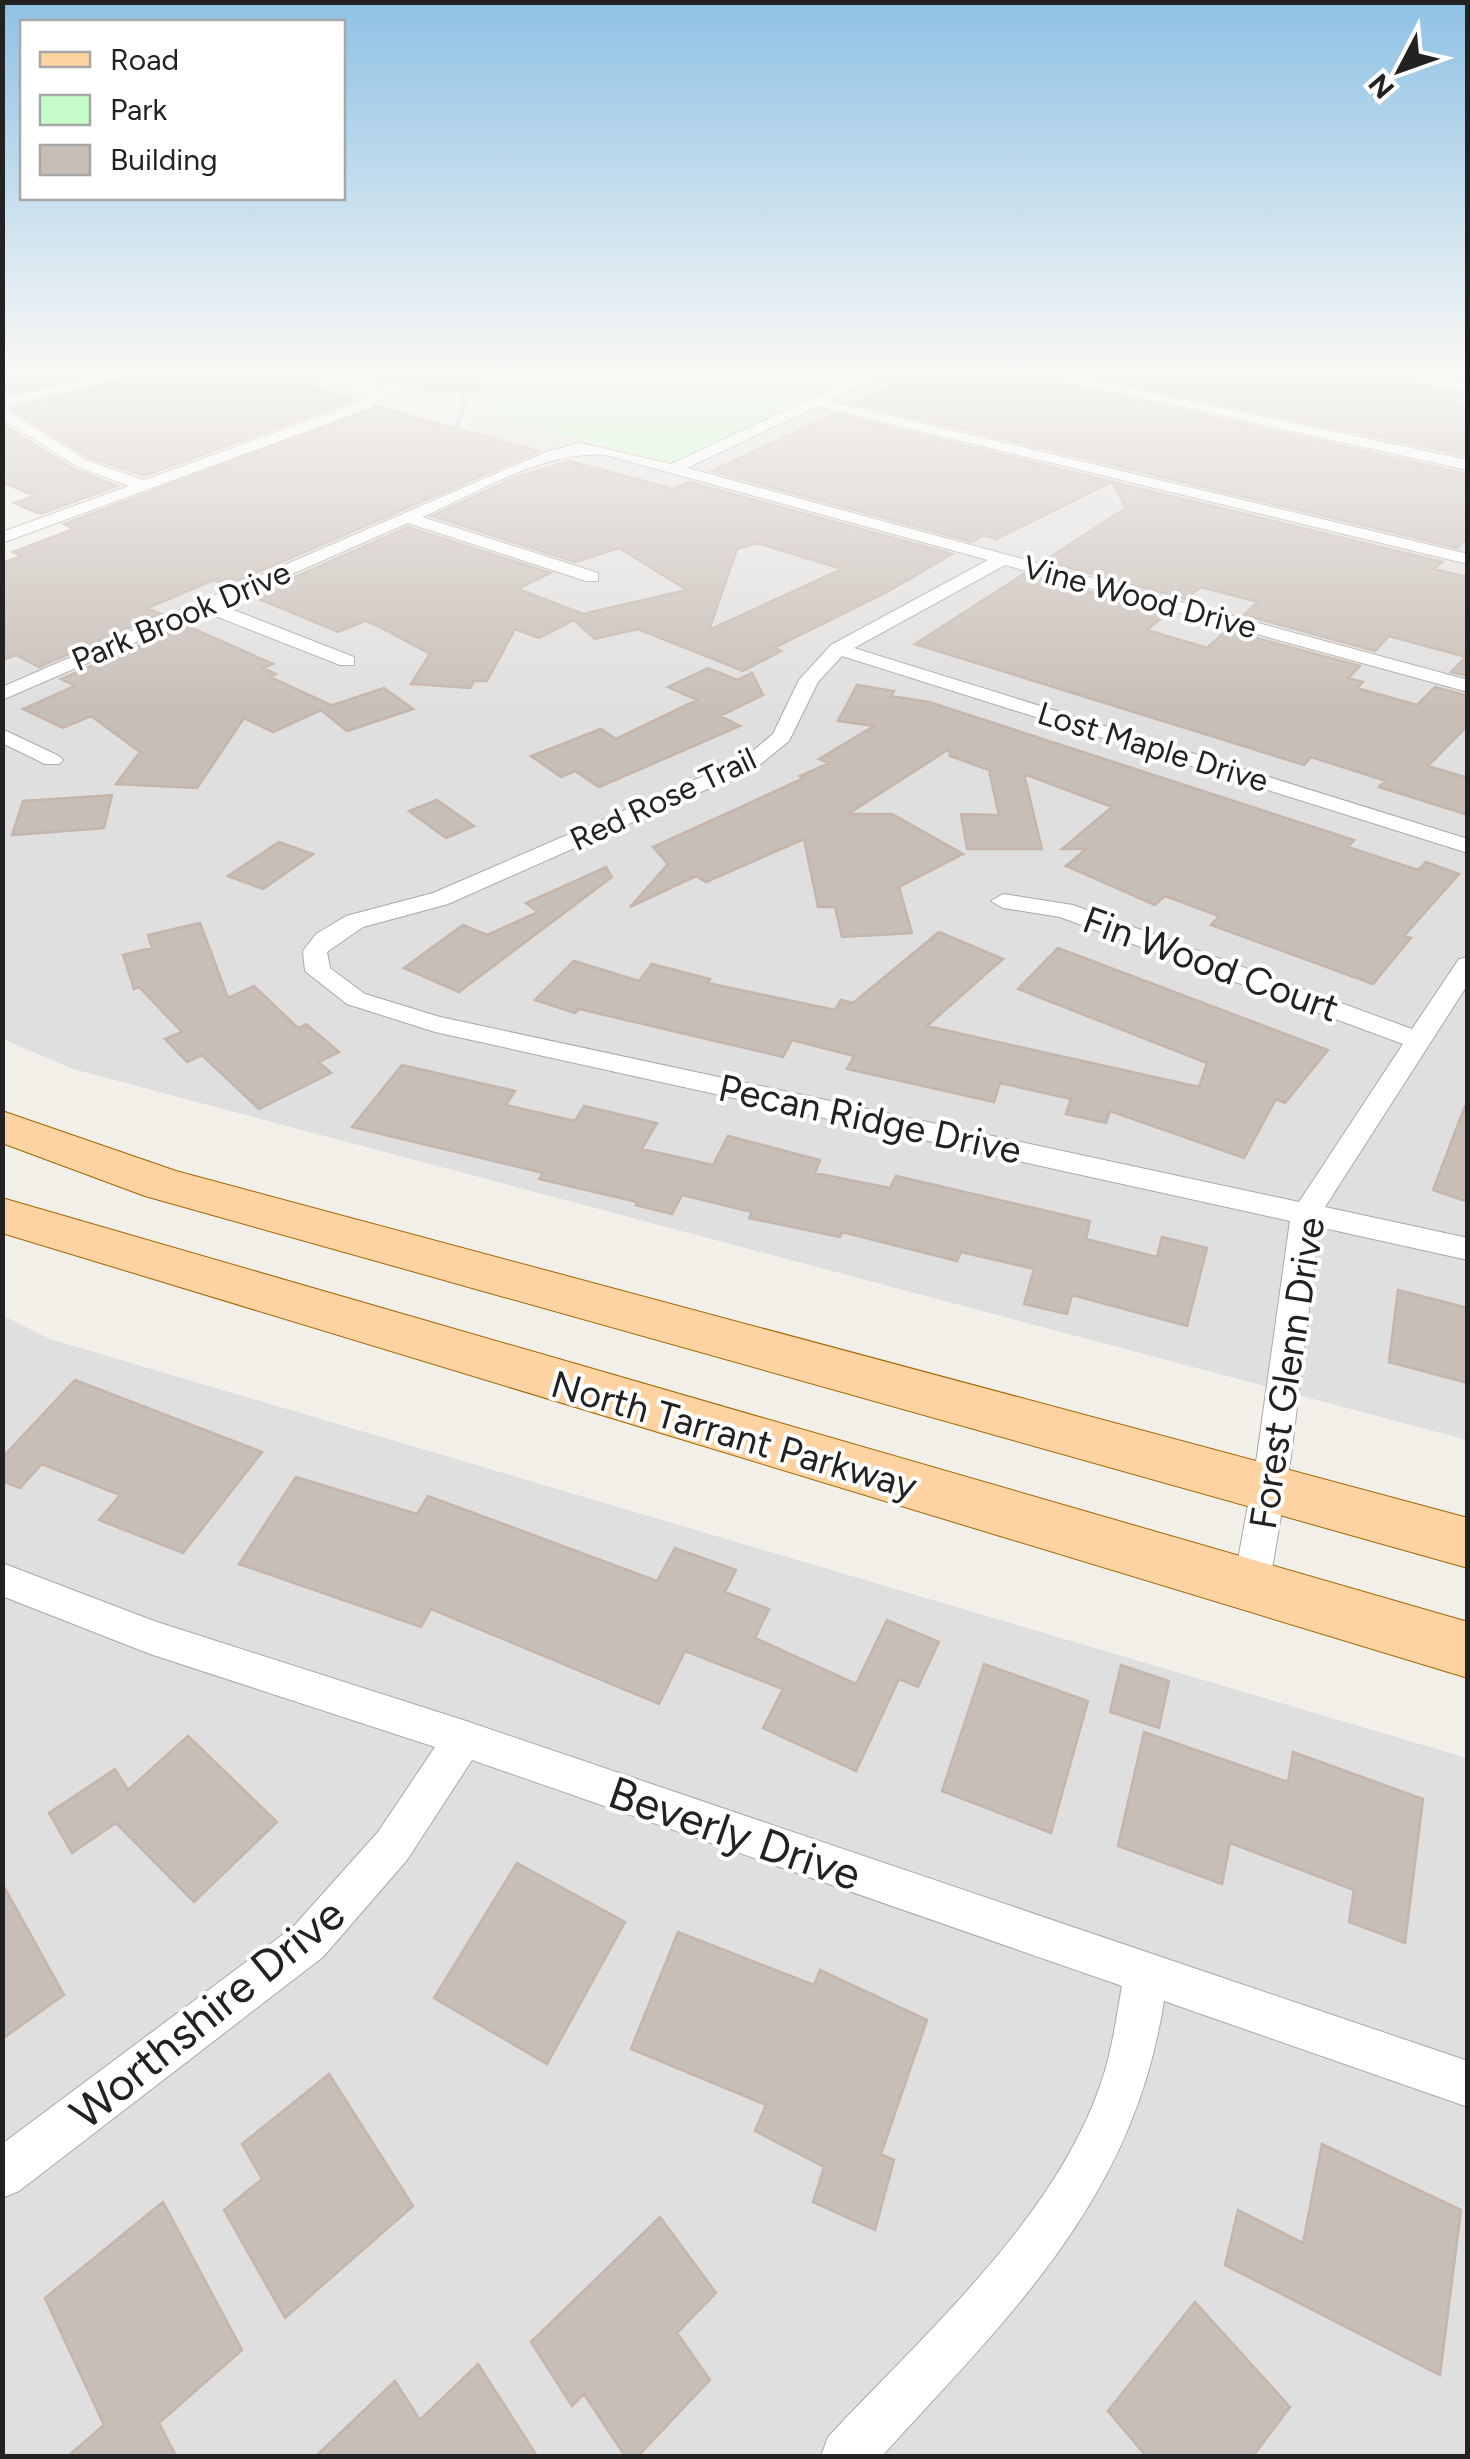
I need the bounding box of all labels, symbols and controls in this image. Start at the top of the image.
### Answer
legend [20,20,345,200]
north arrow [1350,20,1450,120]
text: Road [110,41,179,78]
text: N [1361,67,1401,106]
text: Park [110,91,168,128]
text: Building [110,141,218,178]
street label: Vine Wood Drive [1019,548,1261,646]
street label: Park Brook Drive [66,553,296,679]
street label: Lost Maple Drive [1033,694,1273,800]
street label: Red Rose Trail [564,739,762,859]
street label: Fin Wood Court [1077,896,1345,1032]
street label: Pecan Ridge Drive [715,1064,1025,1174]
street label: Forest Glenn Drive [1240,1214,1334,1532]
street label: North Tarrant Parkway [546,1361,922,1509]
street label: Beverly Drive [602,1765,868,1901]
street label: Worthshire Drive [59,1886,355,2140]

